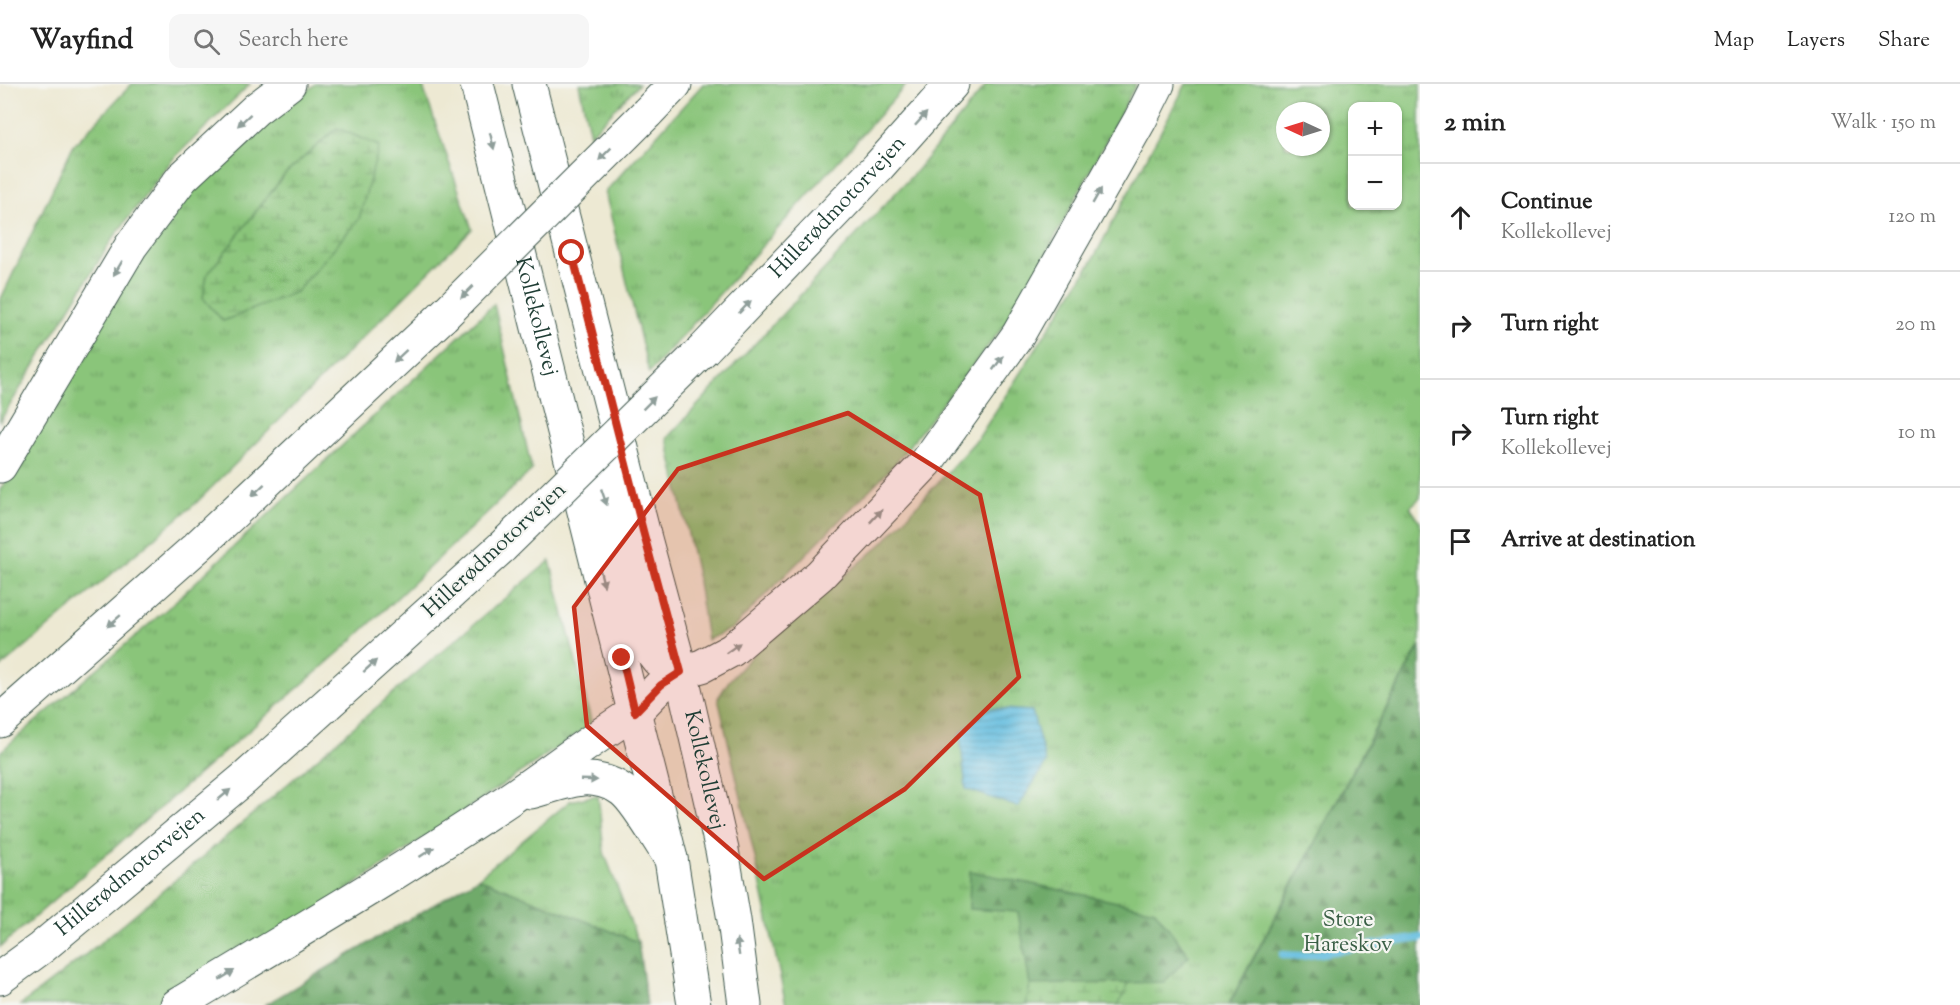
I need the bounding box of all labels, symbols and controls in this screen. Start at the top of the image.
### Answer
search box [169,14,589,68]
text: Wayfind [30,21,133,61]
icon: search [190,25,223,58]
text: Search here [238,25,349,57]
text: Map [1714,26,1754,56]
text: Layers [1787,26,1845,56]
text: Share [1878,26,1930,56]
north arrow [1276,102,1330,156]
map controls [1348,102,1402,210]
button: + [1348,102,1402,156]
text: 2 min [1444,105,1506,142]
text: Walk · 150 m [1830,109,1936,138]
one-way arrow [914,111,928,126]
one-way arrow [237,113,251,127]
street label: Hillerødmotorvejen [763,129,914,287]
one-way arrow [487,131,497,150]
one-way arrow [599,146,613,160]
button: − [1348,156,1402,210]
one-way arrow [1092,187,1102,204]
text: Continue [1501,187,1592,219]
icon: ahead [1444,201,1477,234]
text: 120 m [1888,203,1936,232]
text: Kollekollevej [1501,219,1612,248]
route start [558,239,584,265]
street label: Kollekollevej [505,254,566,380]
one-way arrow [113,260,123,277]
one-way arrow [461,284,475,298]
one-way arrow [737,300,751,314]
icon: right [1444,309,1477,342]
text: Turn right [1501,309,1598,341]
text: 20 m [1895,311,1936,340]
one-way arrow [393,349,408,363]
one-way arrow [991,356,1003,371]
one-way arrow [641,397,655,411]
text: Turn right [1501,403,1598,435]
icon: right [1444,417,1477,450]
text: 10 m [1898,419,1936,448]
text: Kollekollevej [1501,435,1612,464]
street label: Hillerødmotorvejen [416,476,574,626]
one-way arrow [251,483,266,496]
one-way arrow [600,489,610,507]
one-way arrow [869,509,883,523]
icon: arrive [1444,525,1477,558]
text: Arrive at destination [1501,525,1696,557]
one-way arrow [597,569,607,587]
one-way arrow [107,614,122,627]
one-way arrow [726,642,741,654]
route end [608,644,634,670]
one-way arrow [362,660,377,673]
street label: Kollekollevej [674,707,733,833]
one-way arrow [580,776,599,785]
one-way arrow [216,789,231,802]
street label: Hillerødmotorvejen [49,801,213,945]
one-way arrow [419,846,435,857]
park label: Store Hareskov [1304,905,1393,962]
one-way arrow [733,937,742,956]
one-way arrow [219,969,236,980]

